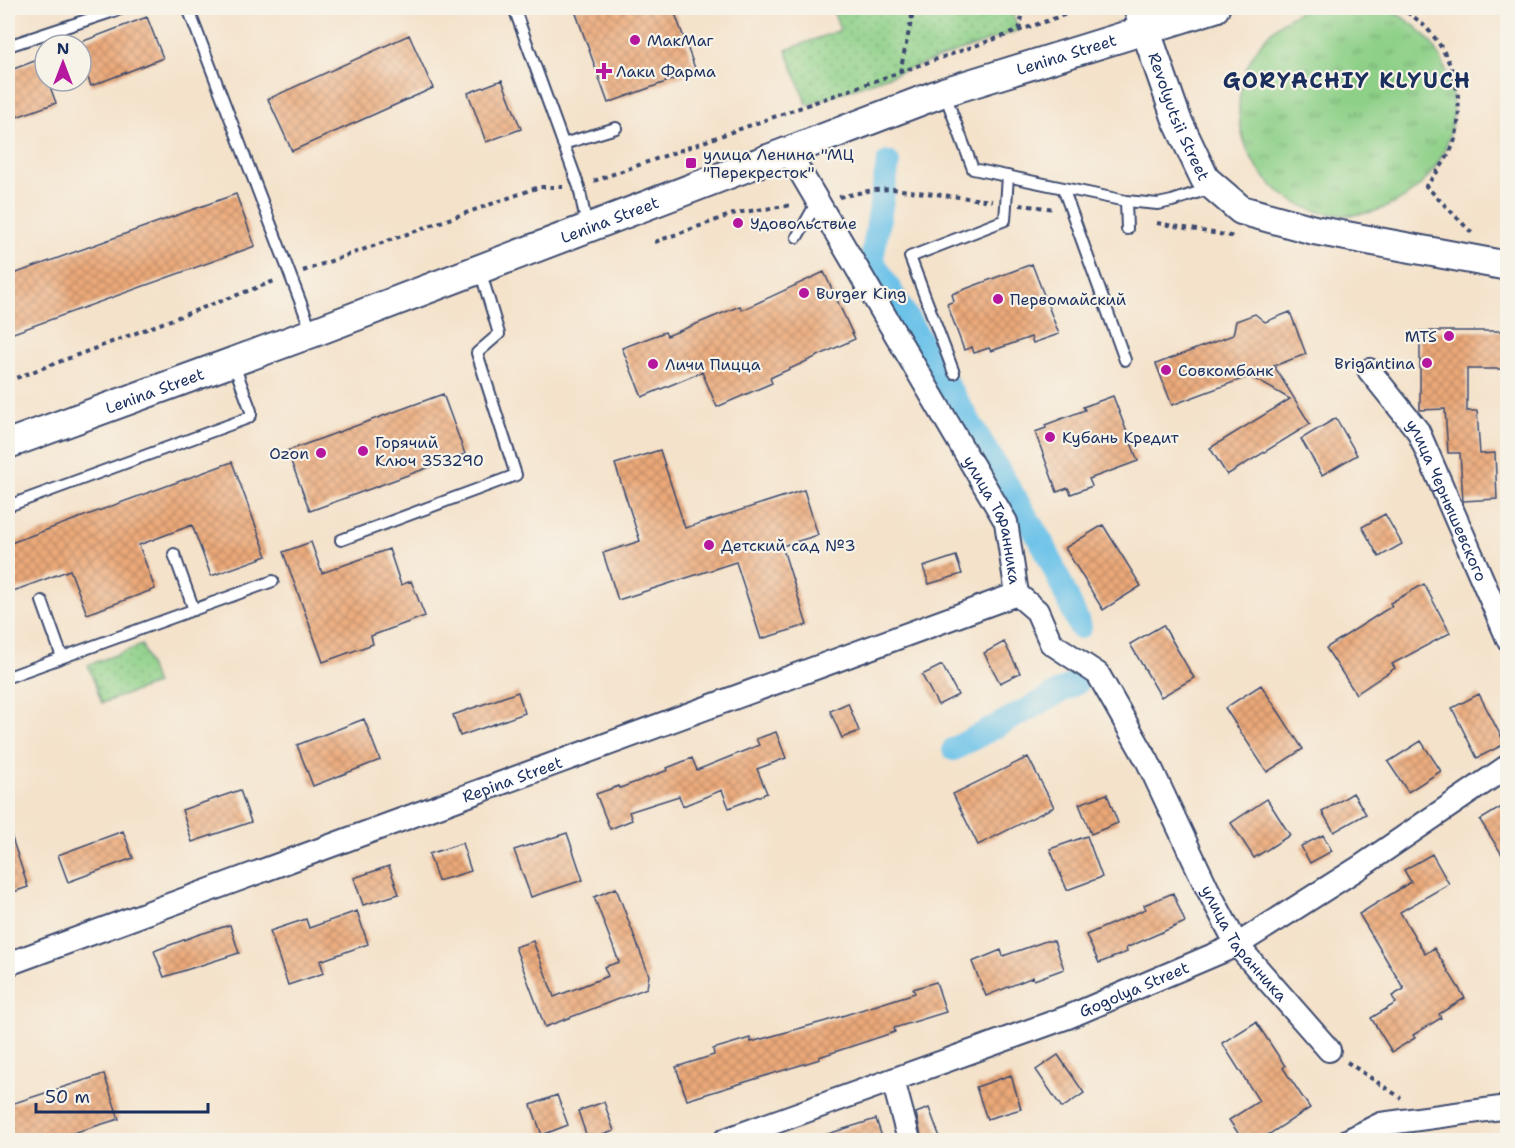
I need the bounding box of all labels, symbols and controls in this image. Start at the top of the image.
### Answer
street label: Lenina Street [1014,29,1119,80]
place label: МакМаг [647,30,715,51]
north arrow [33,33,93,93]
marker: МакМаг [628,33,642,47]
text: N [57,38,69,59]
street label: Revolyutsii Street [1143,50,1214,184]
place label: Лаки Фарма [616,61,716,82]
marker: Лаки Фарма [597,64,611,78]
district label: GORYACHIY KLYUCH [1223,66,1471,95]
place label: улица Ленина "МЦ "Перекресток" [703,144,854,183]
marker: улица Ленина "МЦ "Перекресток" [684,156,698,170]
street label: Lenina Street [558,192,662,248]
place label: Удовольствие [750,213,857,234]
marker: Удовольствие [731,216,745,230]
place label: Burger King [816,283,907,304]
marker: Burger King [797,286,811,300]
place label: Первомайский [1010,289,1126,310]
marker: Первомайский [991,292,1005,306]
place label: MTS [1405,326,1437,347]
marker: MTS [1442,329,1456,343]
place label: Brigantina [1334,353,1415,374]
place label: Личи Пицца [665,354,761,375]
marker: Brigantina [1420,356,1434,370]
marker: Личи Пицца [646,357,660,371]
place label: Совкомбанк [1178,360,1274,381]
street label: Lenina Street [102,363,207,419]
marker: Совкомбанк [1159,363,1173,377]
street label: улица Чернышевского [1401,415,1492,585]
place label: Кубань Кредит [1062,427,1180,448]
marker: Кубань Кредит [1043,430,1057,444]
place label: Горячий Ключ 353290 [375,432,484,471]
place label: Ozon [269,443,309,464]
marker: Горячий Ключ 353290 [356,444,370,458]
marker: Ozon [314,446,328,460]
street label: улица Таранника [958,452,1025,586]
place label: Детский сад №3 [721,535,856,556]
marker: Детский сад №3 [702,538,716,552]
street label: Repina Street [459,752,565,808]
street label: улица Таранника [1196,882,1292,1006]
street label: Gogolya Street [1076,957,1192,1022]
scale bar [36,1076,208,1114]
text: 50 m [45,1085,90,1109]

